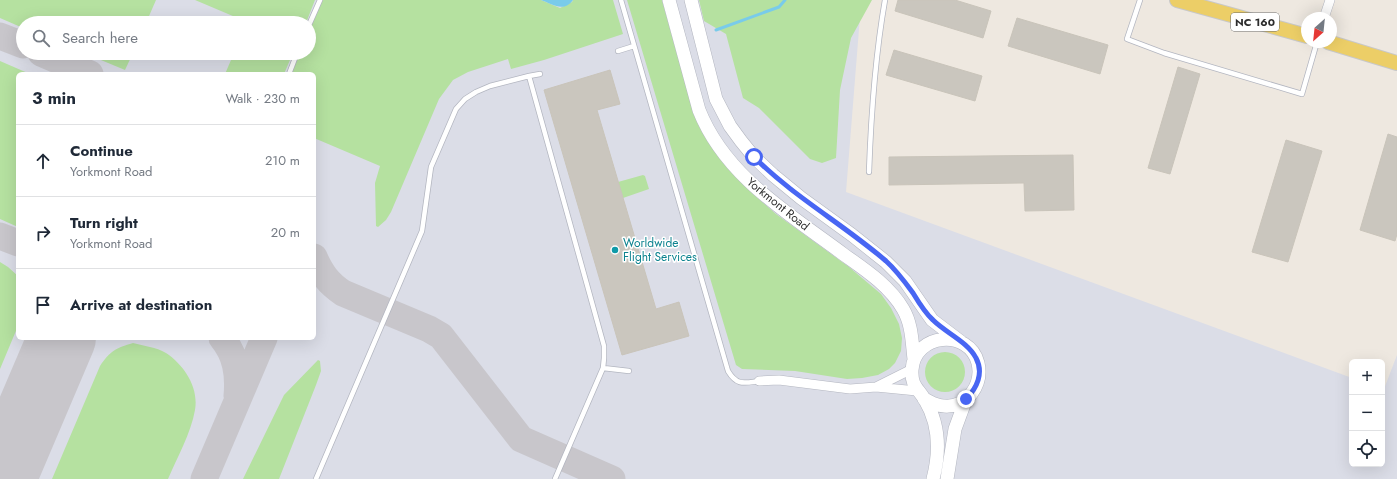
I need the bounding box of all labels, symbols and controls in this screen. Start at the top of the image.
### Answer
north arrow [1301,12,1337,48]
road number: NC 160 [1231,13,1279,31]
search box [16,16,316,60]
icon: search [30,27,52,49]
text: Search here [62,27,138,49]
text: 3 min [32,86,76,110]
text: Walk · 230 m [225,89,300,108]
text: Continue [70,140,133,162]
route start [745,148,763,166]
icon: ahead [32,150,54,172]
text: 210 m [265,151,300,170]
text: Yorkmont Road [70,162,152,181]
street label: Yorkmont Road [743,173,813,235]
text: Turn right [70,212,138,234]
icon: right [32,222,54,244]
text: 20 m [271,223,300,242]
text: Yorkmont Road [70,234,152,253]
place label: Worldwide Flight Services [623,234,697,266]
marker: Worldwide Flight Services [610,245,620,255]
icon: arrive [32,294,54,316]
text: Arrive at destination [70,294,212,316]
map controls [1349,359,1385,467]
button: + [1349,359,1385,395]
route end [957,390,975,408]
button: − [1349,395,1385,431]
button: locate [1349,431,1385,467]

